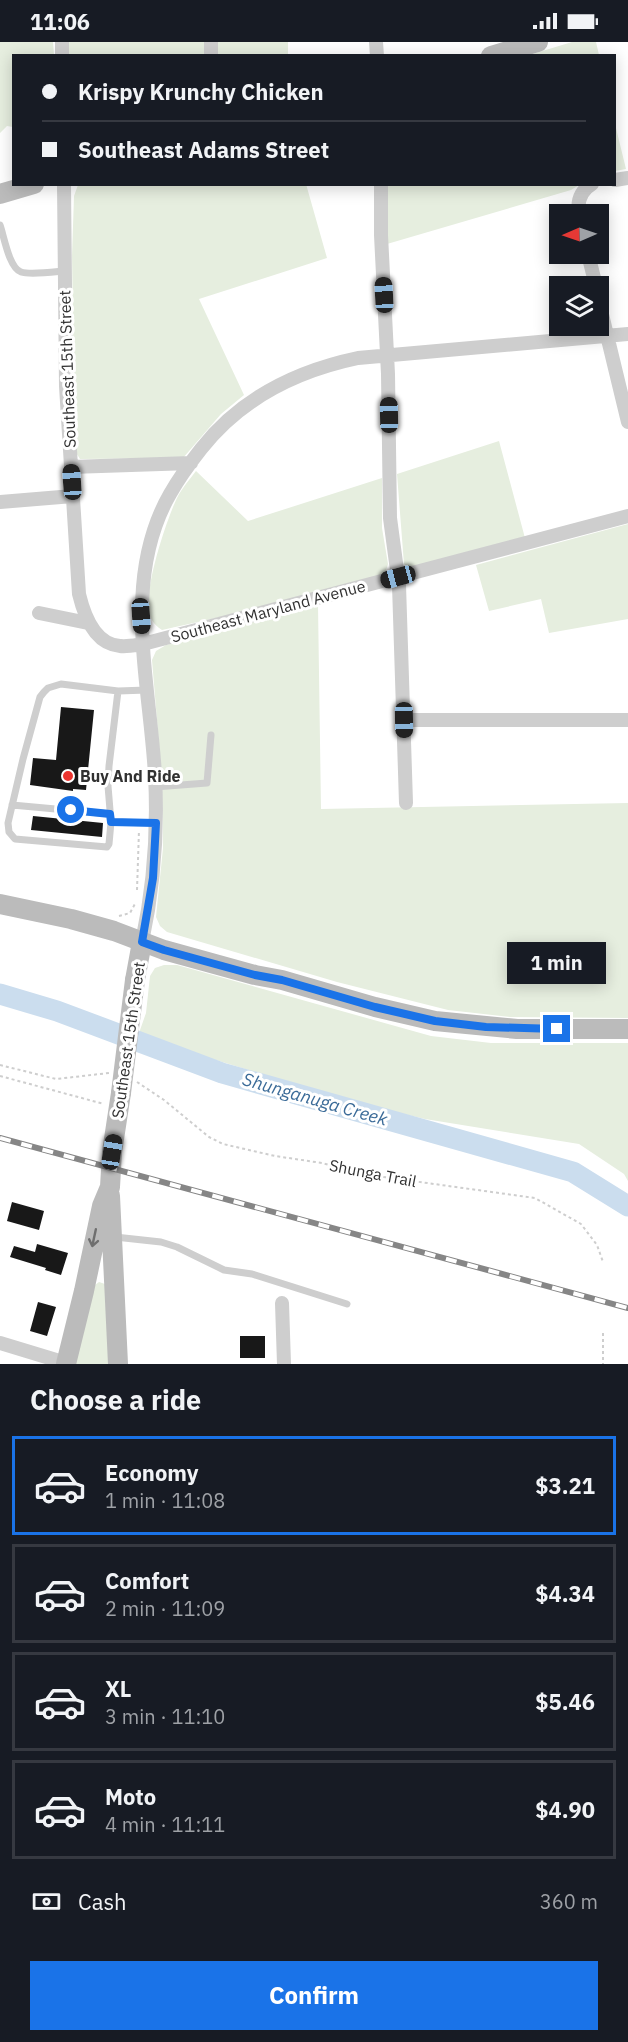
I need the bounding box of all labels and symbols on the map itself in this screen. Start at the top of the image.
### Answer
north arrow [549,204,609,264]
car [374,277,394,313]
street label: Southeast 15th Street [54,290,80,448]
car [380,397,398,433]
car [62,463,82,501]
car [378,564,418,590]
street label: Southeast Maryland Avenue [169,575,368,647]
car [131,597,151,635]
car [395,702,413,738]
place label: Buy And Ride [80,766,181,786]
marker: Buy And Ride [61,769,75,783]
route start [57,796,84,823]
callout: 1 min [508,942,606,984]
street label: Southeast 15th Street [107,960,149,1120]
route end [543,1015,570,1042]
water label: Shunganuga Creek [240,1067,391,1131]
car [100,1133,124,1171]
street label: Shunga Trail [328,1155,418,1191]
one-way arrow [88,1229,100,1248]

